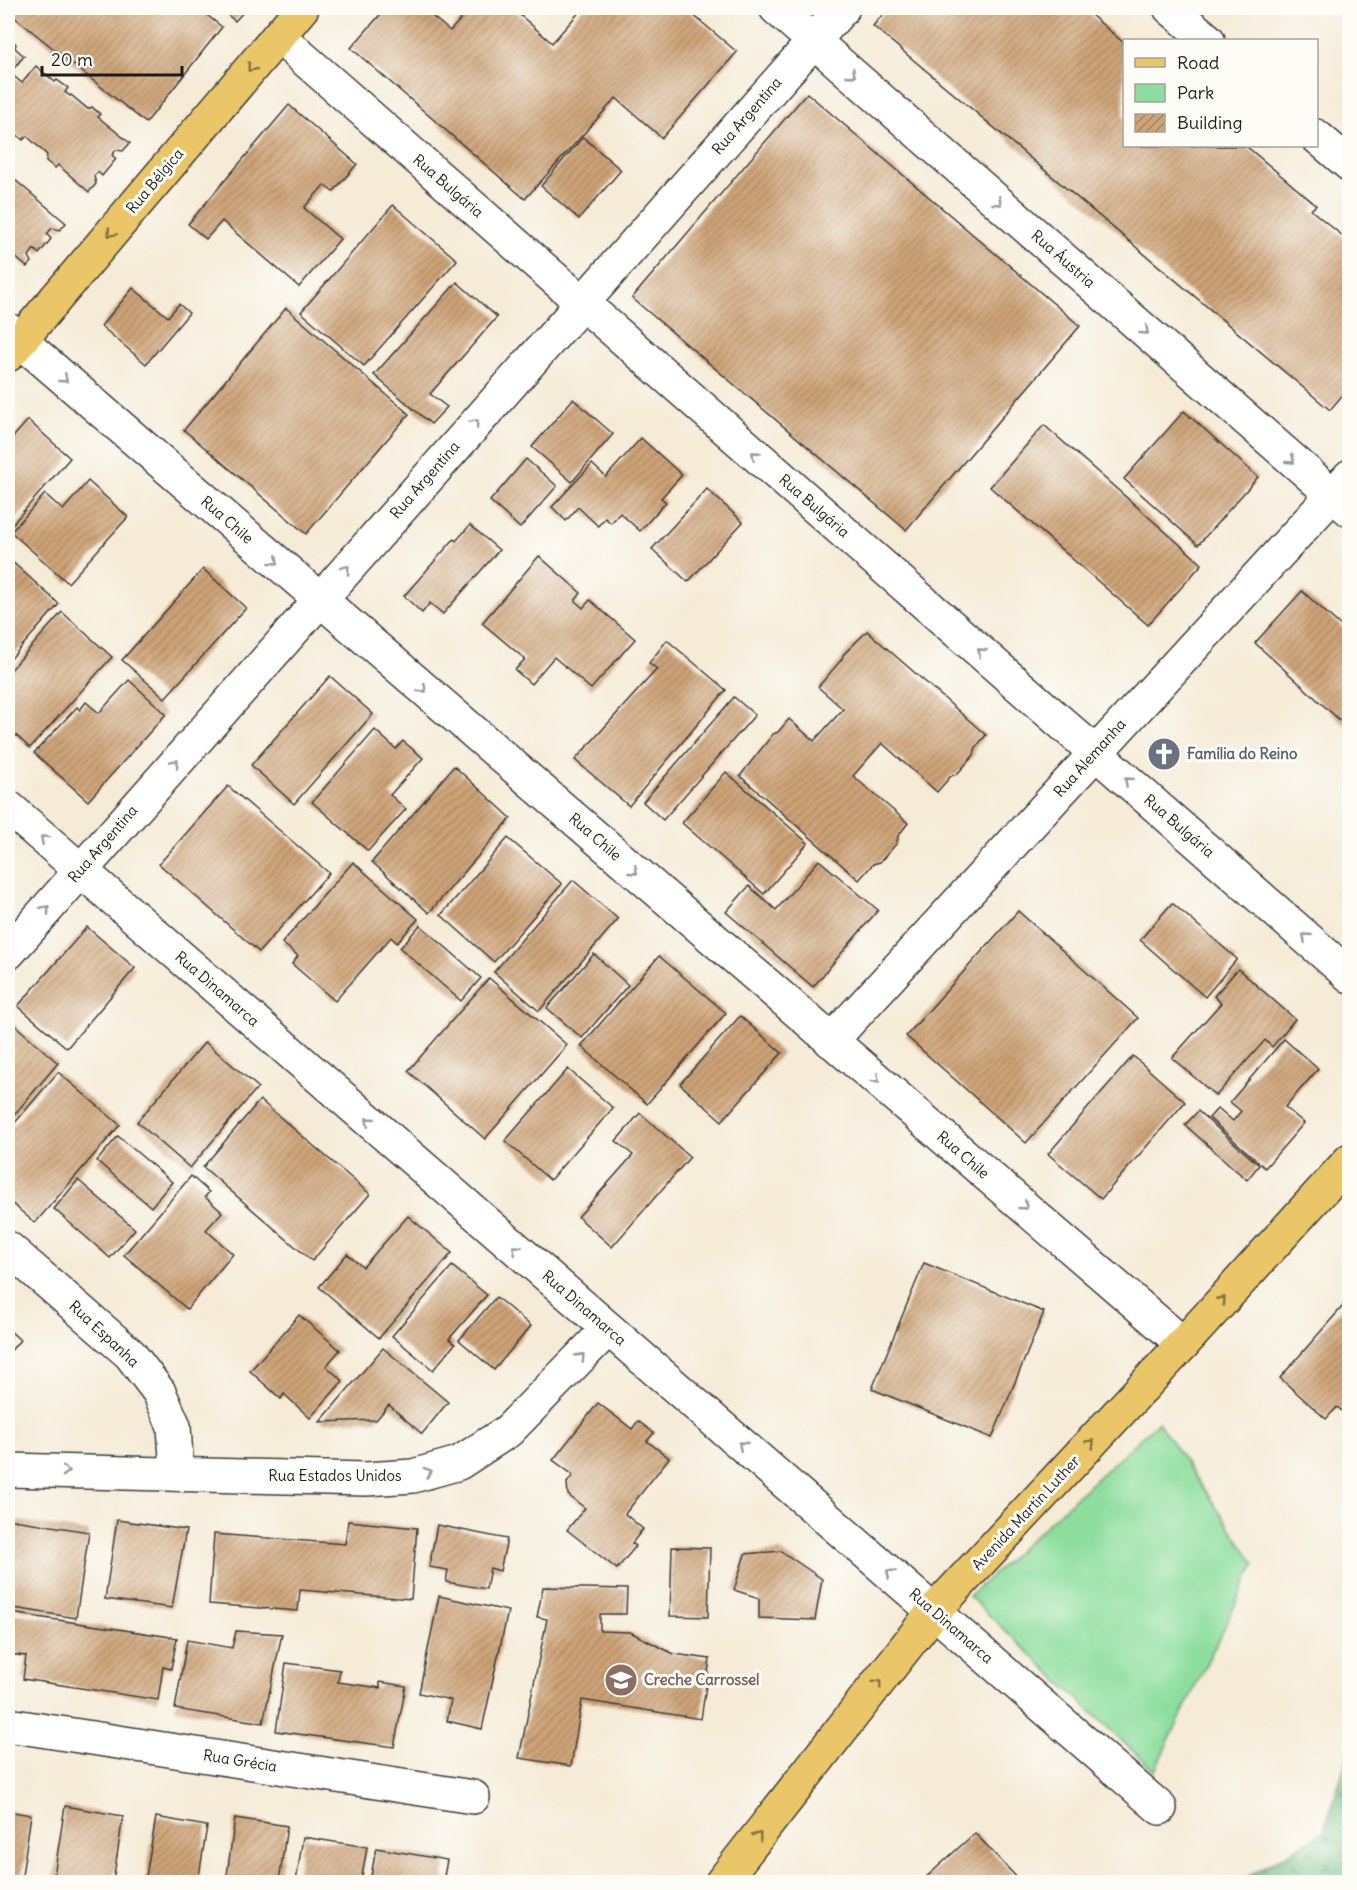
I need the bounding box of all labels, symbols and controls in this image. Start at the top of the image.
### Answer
scale bar [42,39,182,77]
legend [1123,39,1318,147]
text: 20 m [51,48,93,71]
text: Road [1177,51,1220,74]
one-way arrow [247,61,258,72]
one-way arrow [845,67,856,78]
street label: Rua Argentina [708,73,786,158]
text: Park [1177,81,1214,104]
text: Building [1177,111,1242,134]
street label: Rua Bélgica [122,144,188,217]
street label: Rua Bulgária [409,150,488,222]
one-way arrow [991,195,1002,206]
one-way arrow [107,226,118,237]
street label: Rua Áustria [1027,226,1100,292]
one-way arrow [1138,324,1149,335]
one-way arrow [57,372,68,383]
one-way arrow [468,419,479,430]
street label: Rua Argentina [386,437,464,522]
one-way arrow [751,451,762,462]
one-way arrow [1285,452,1296,463]
street label: Rua Bulgária [775,470,854,542]
street label: Rua Chile [197,492,258,548]
one-way arrow [268,554,279,565]
one-way arrow [339,566,350,576]
one-way arrow [977,648,988,659]
one-way arrow [416,682,427,693]
street label: Rua Alemanha [1049,714,1130,801]
church icon: Família do Reino [1146,736,1182,772]
place label: Família do Reino [1187,744,1298,763]
one-way arrow [168,759,179,770]
one-way arrow [1124,777,1134,788]
street label: Rua Bulgária [1140,790,1219,862]
street label: Rua Argentina [64,801,142,886]
street label: Rua Chile [565,809,626,865]
one-way arrow [40,835,51,846]
one-way arrow [627,864,638,875]
one-way arrow [39,905,50,916]
one-way arrow [1302,933,1312,944]
street label: Rua Dinamarca [171,947,264,1031]
one-way arrow [869,1072,880,1083]
one-way arrow [365,1117,375,1128]
street label: Rua Chile [933,1127,994,1183]
one-way arrow [1017,1199,1028,1210]
one-way arrow [512,1245,523,1256]
street label: Rua Dinamarca [538,1266,631,1350]
street label: Rua Espanha [65,1296,144,1371]
one-way arrow [1215,1297,1226,1307]
one-way arrow [574,1353,585,1363]
one-way arrow [1084,1439,1095,1449]
one-way arrow [738,1441,749,1452]
street label: Avenida Martin Luther [968,1451,1084,1574]
one-way arrow [61,1465,70,1478]
street label: Rua Estados Unidos [268,1466,402,1485]
one-way arrow [422,1467,433,1479]
one-way arrow [886,1569,897,1580]
street label: Rua Dinamarca [905,1584,998,1668]
school or university icon: Creche Carrossel [603,1662,639,1698]
place label: Creche Carrossel [644,1670,759,1689]
one-way arrow [871,1678,882,1689]
street label: Rua Grécia [202,1745,279,1776]
one-way arrow [751,1832,762,1843]

